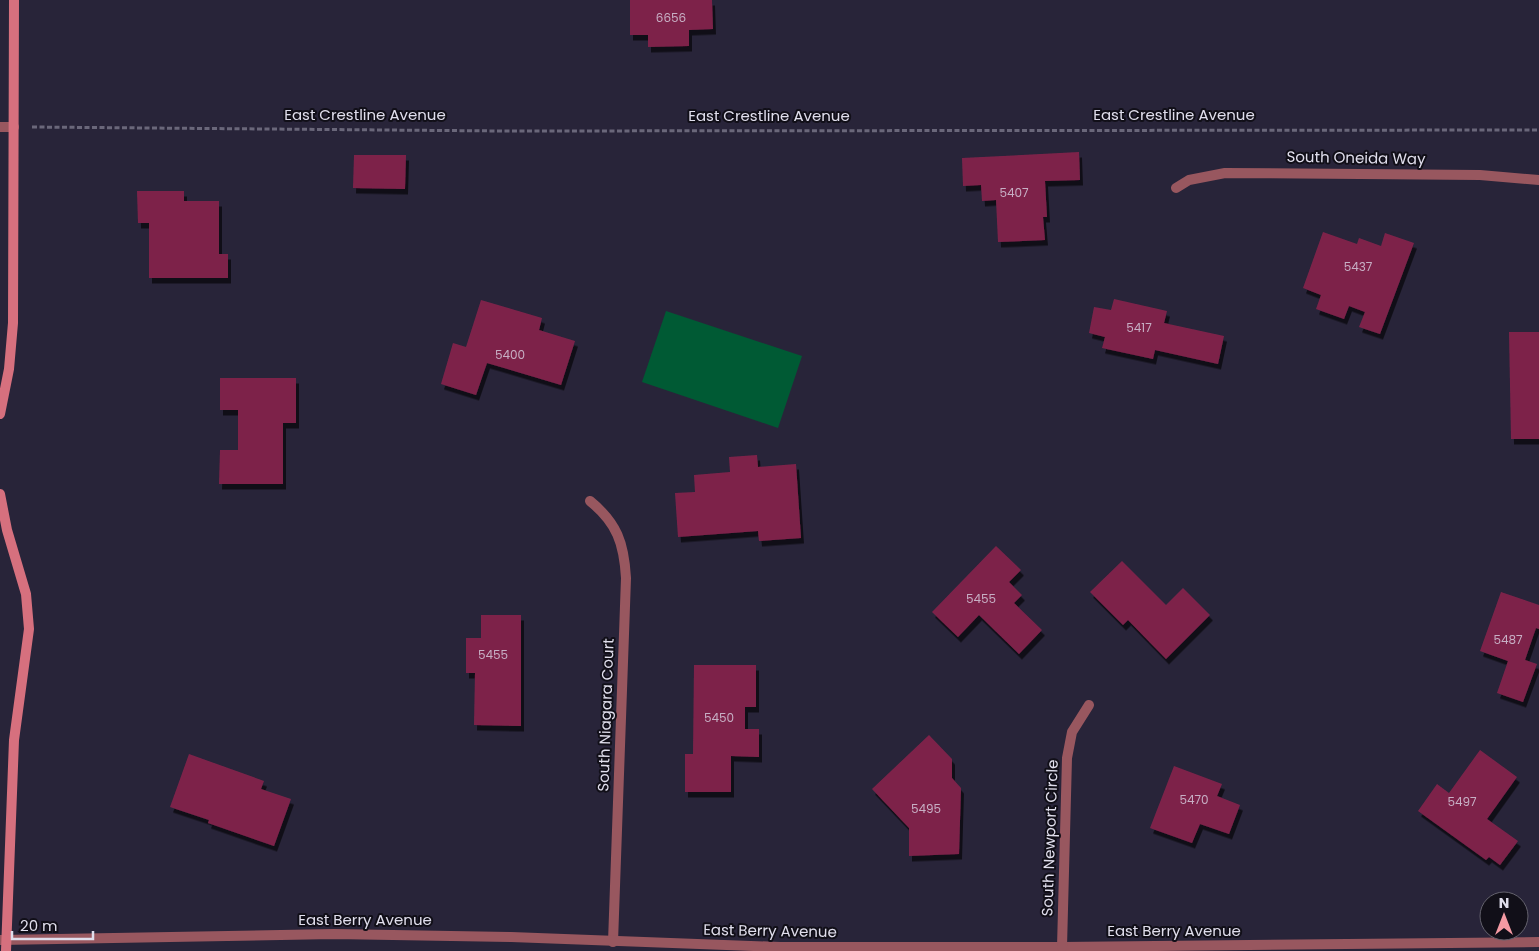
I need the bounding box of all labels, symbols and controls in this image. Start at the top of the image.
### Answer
house number: 6656 [656,9,686,26]
street label: East Crestline Avenue [284,104,446,125]
street label: East Crestline Avenue [1093,104,1255,125]
street label: East Crestline Avenue [688,105,850,126]
street label: South Oneida Way [1286,146,1426,169]
house number: 5407 [999,184,1029,201]
house number: 5437 [1344,258,1373,275]
house number: 5417 [1126,319,1152,336]
house number: 5400 [495,346,525,363]
house number: 5455 [966,590,996,607]
house number: 5487 [1493,631,1523,648]
street label: South Niagara Court [592,638,619,792]
house number: 5455 [478,646,508,663]
house number: 5450 [704,709,734,726]
street label: South Newport Circle [1036,759,1063,917]
house number: 5470 [1179,791,1209,808]
house number: 5497 [1447,793,1477,810]
house number: 5495 [911,800,941,817]
north arrow [1479,891,1529,941]
text: N [1499,893,1509,913]
scale bar [12,908,94,940]
street label: East Berry Avenue [298,909,432,930]
text: 20 m [20,915,58,936]
street label: East Berry Avenue [703,919,837,942]
street label: East Berry Avenue [1107,920,1241,941]

